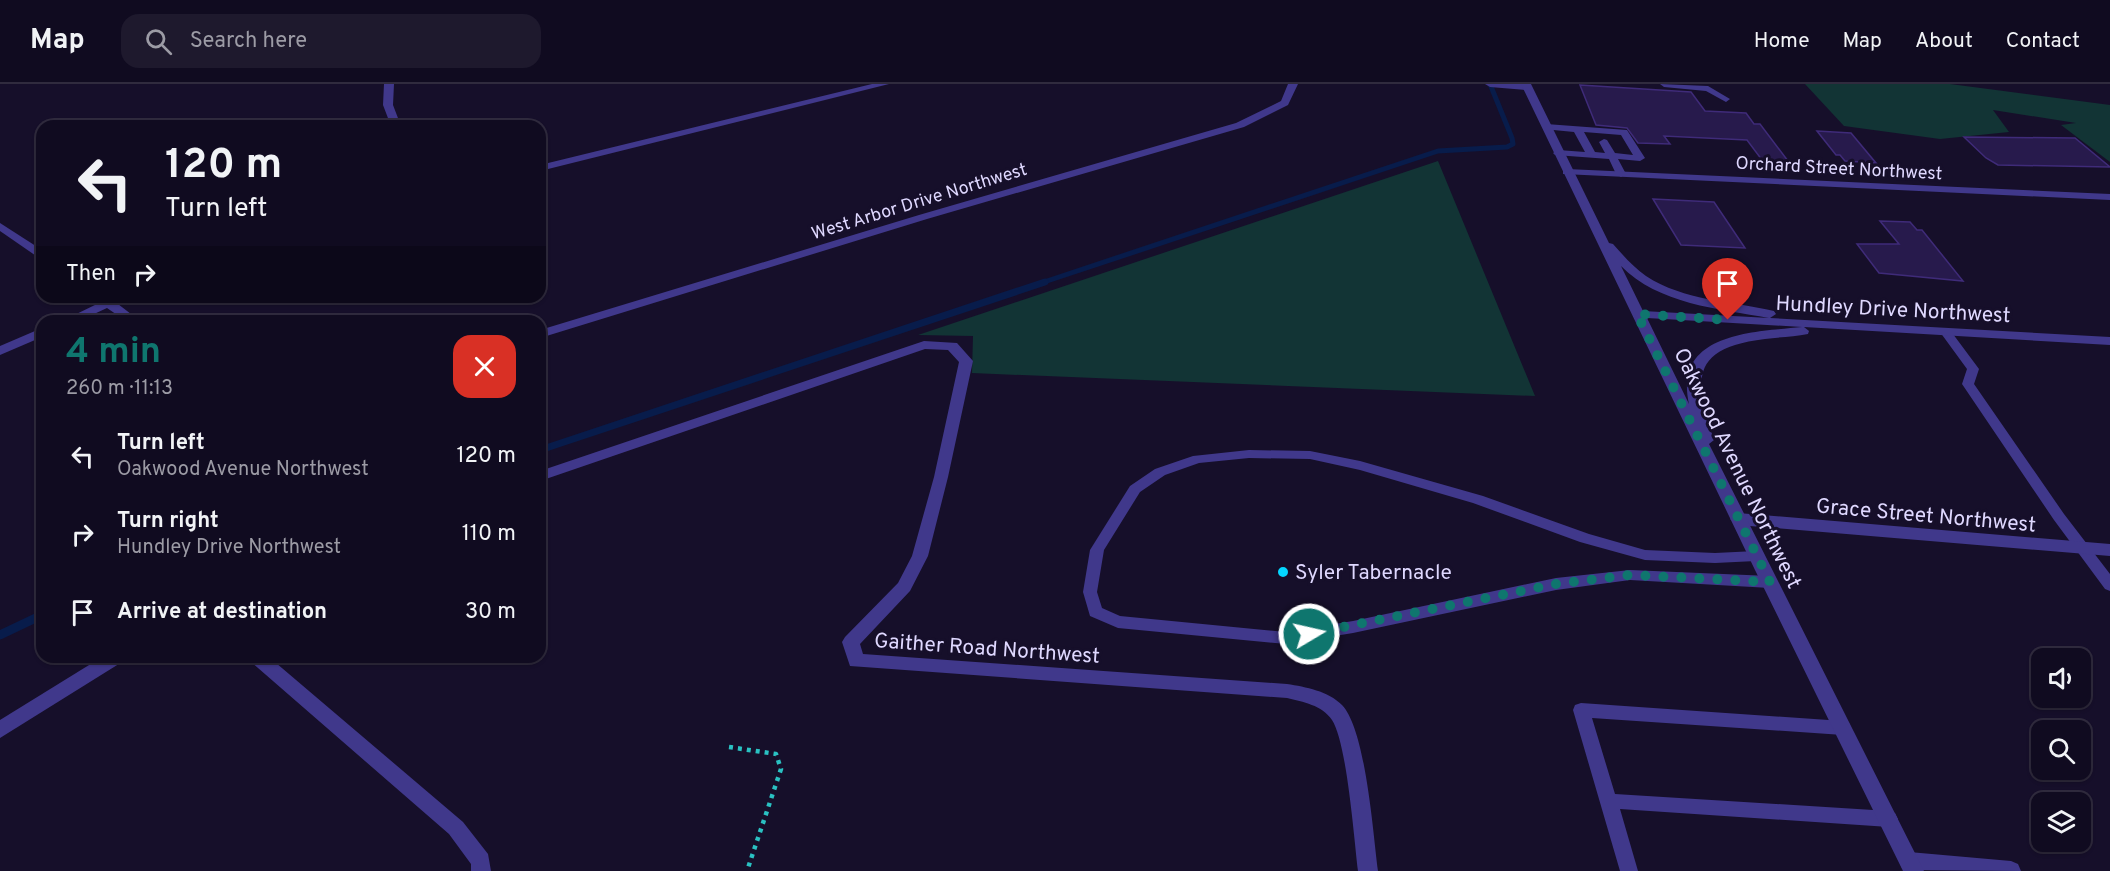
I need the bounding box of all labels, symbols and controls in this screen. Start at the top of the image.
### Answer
search box [121,14,541,68]
text: Map [30,23,85,59]
icon: search [142,25,175,58]
text: Search here [190,28,307,55]
text: Home [1754,28,1810,55]
text: Map [1843,28,1882,55]
text: About [1915,28,1973,55]
text: Contact [2006,28,2080,55]
text: 120 m [165,140,282,193]
icon: left [66,144,144,222]
street label: Orchard Street Northwest [1735,153,1943,186]
street label: West Arbor Drive Northwest [809,159,1030,246]
text: Turn left [165,192,267,226]
icon: right [128,258,161,291]
pin [1702,258,1753,320]
text: Then [66,261,116,288]
icon: arrive [1711,267,1744,300]
street label: Hundley Drive Northwest [1775,291,2011,330]
text: 4 min [66,330,161,376]
button: close [453,335,516,398]
street label: Oakwood Avenue Northwest [1667,344,1807,593]
text: 260 m · 11:13 [66,376,173,402]
text: Turn left [117,430,205,457]
icon: left [66,440,99,473]
text: 120 m [456,443,516,470]
text: Oakwood Avenue Northwest [117,457,369,483]
street label: Grace Street Northwest [1815,493,2037,540]
text: Turn right [117,508,219,535]
icon: right [66,518,99,551]
text: 110 m [462,521,516,548]
text: Hundley Drive Northwest [117,535,341,561]
place label: Syler Tabernacle [1295,560,1452,587]
marker: Syler Tabernacle [1276,565,1290,579]
icon: arrive [66,596,99,629]
text: Arrive at destination [117,599,327,626]
text: 30 m [465,599,516,626]
position arrow [1277,602,1341,666]
street label: Gaither Road Northwest [873,628,1101,671]
map controls [2031,648,2091,852]
button: sound [2031,648,2091,708]
button: search [2031,720,2091,780]
button: layers [2031,792,2091,852]

